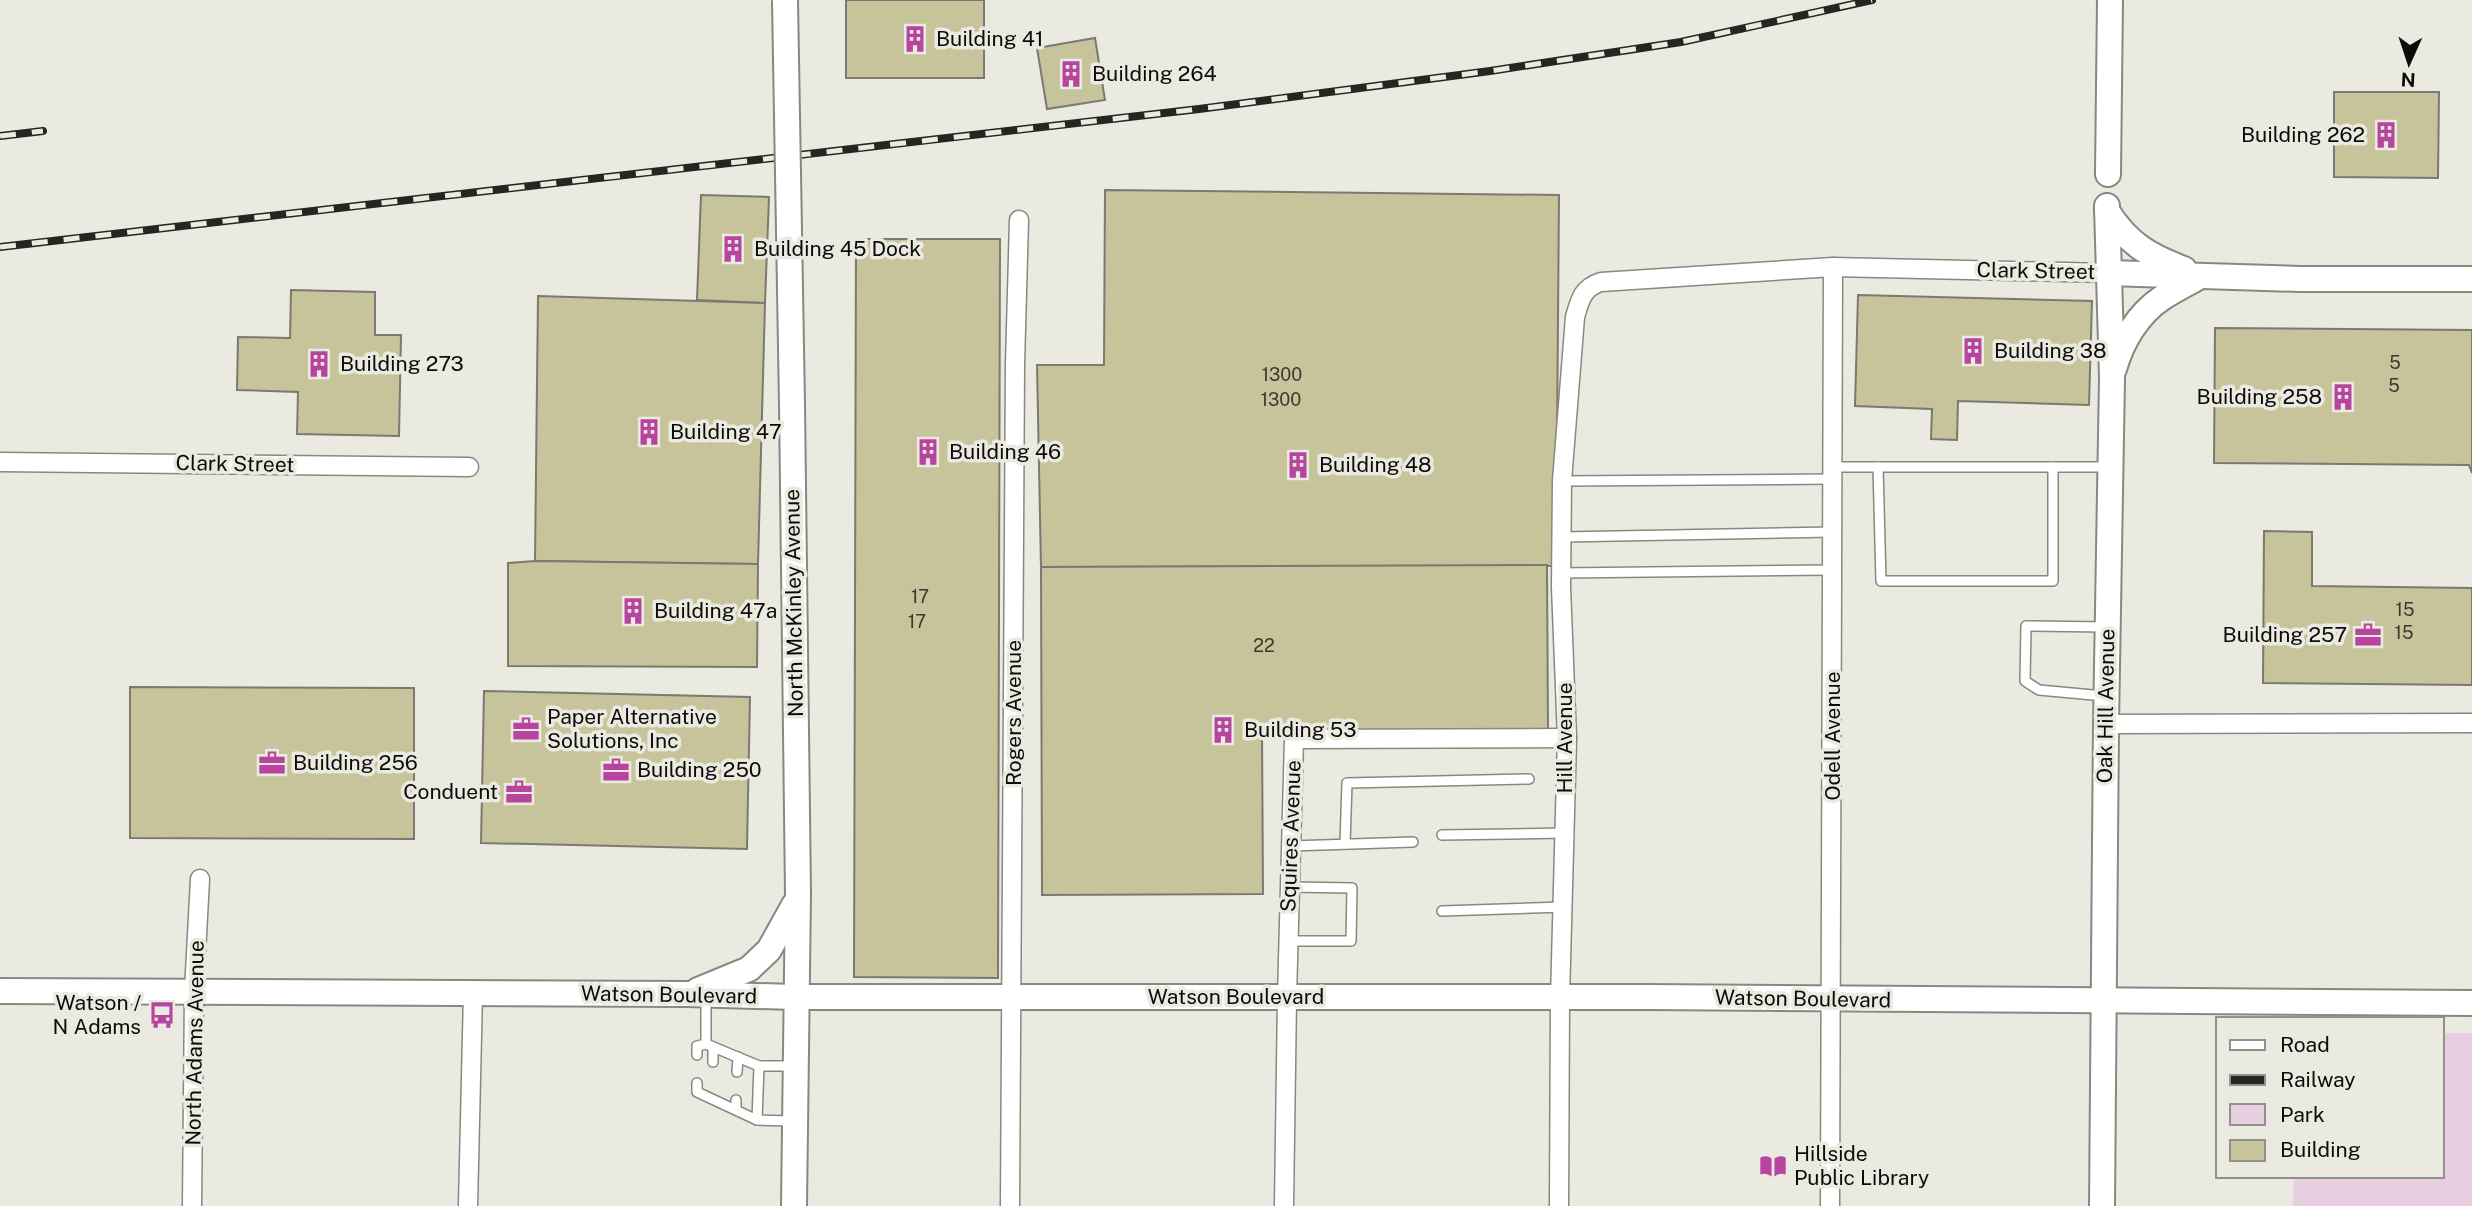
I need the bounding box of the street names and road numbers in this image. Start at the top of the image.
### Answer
street label: Clark Street [1976,257,2096,284]
street label: Clark Street [175,450,295,477]
street label: North McKinley Avenue [779,489,808,717]
street label: Oak Hill Avenue [2092,628,2119,784]
street label: Rogers Avenue [1001,640,1026,786]
street label: Odell Avenue [1820,671,1845,801]
street label: Hill Avenue [1552,682,1577,794]
street label: Squires Avenue [1275,760,1306,912]
street label: North Adams Avenue [180,940,209,1146]
street label: Watson Boulevard [581,980,757,1009]
street label: Watson Boulevard [1148,984,1324,1009]
street label: Watson Boulevard [1715,984,1891,1013]

